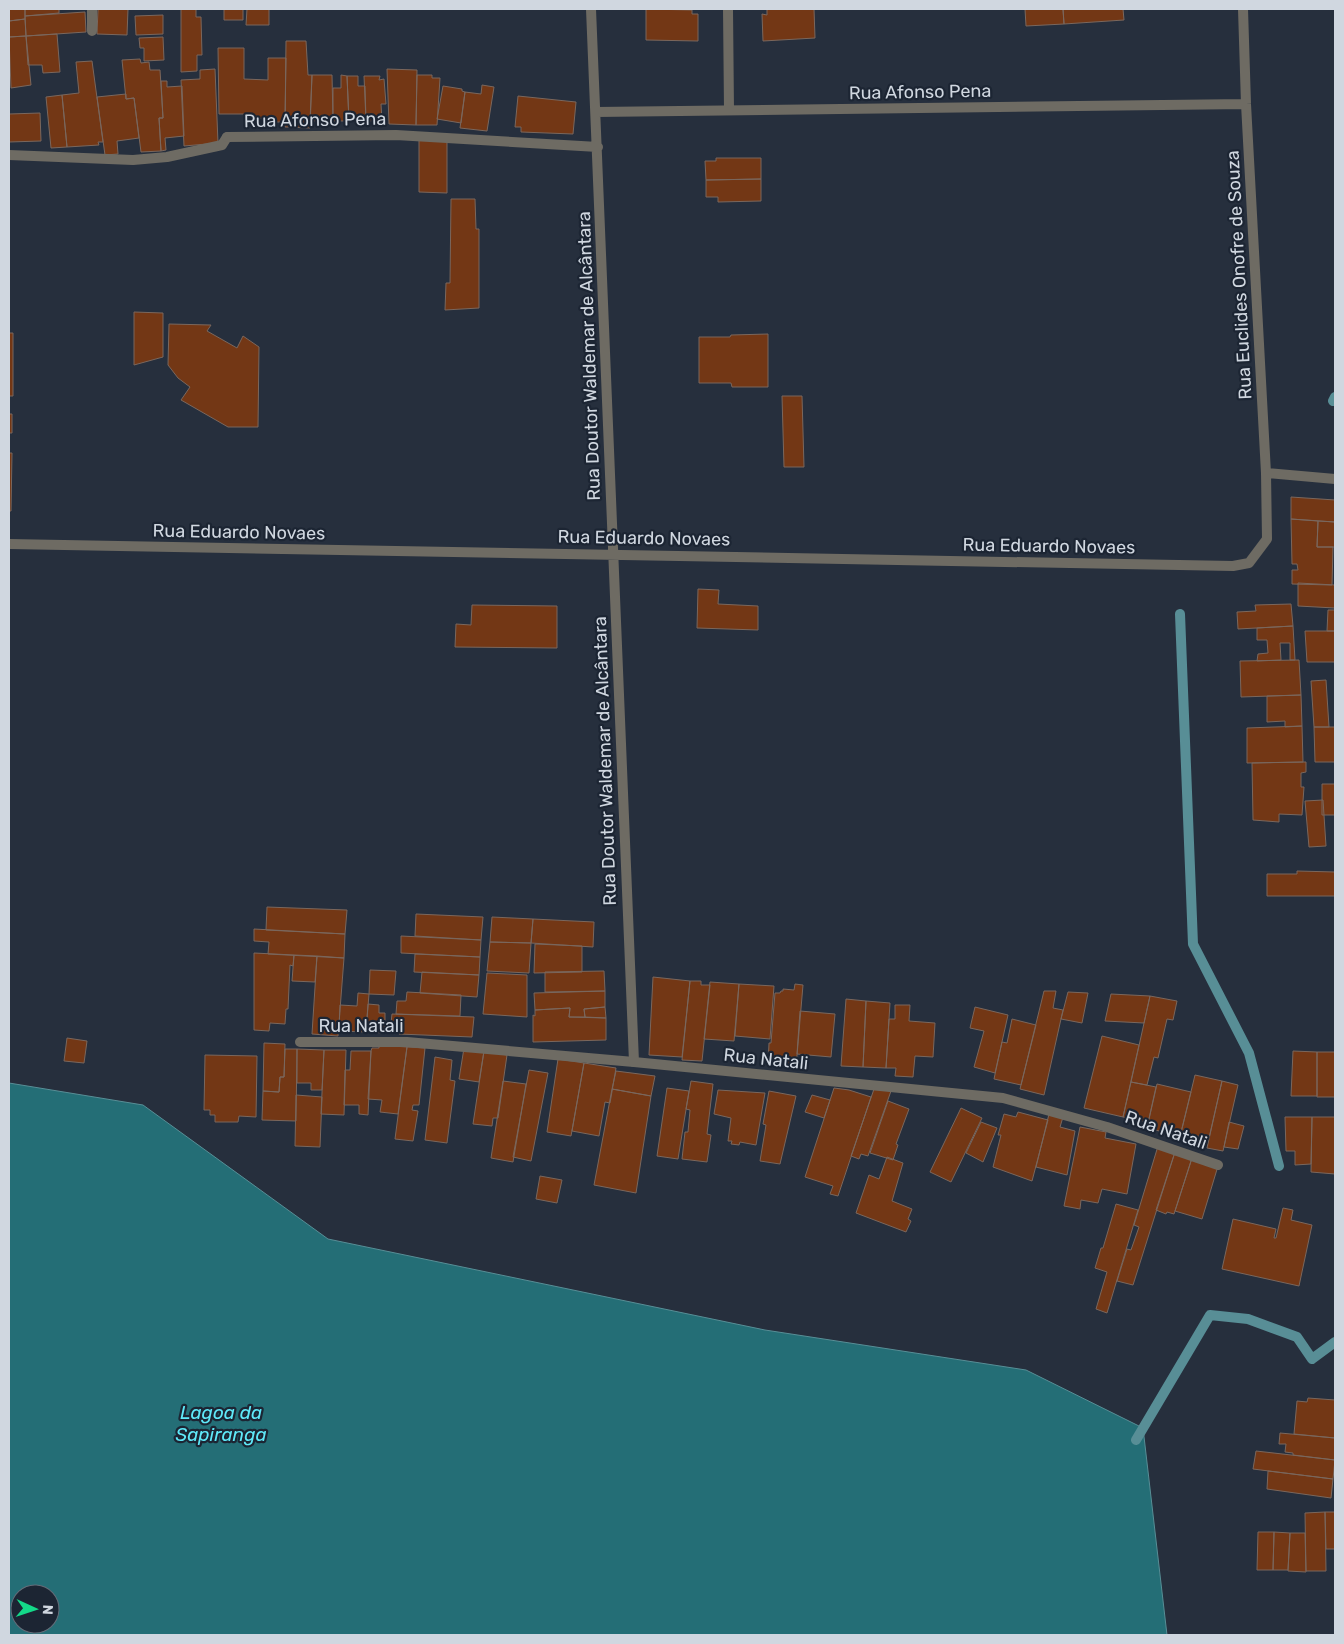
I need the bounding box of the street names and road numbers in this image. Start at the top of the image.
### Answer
street label: Rua Afonso Pena [849,80,991,104]
street label: Rua Afonso Pena [244,108,386,132]
street label: Rua Euclides Onofre de Souza [1221,150,1257,400]
street label: Rua Doutor Waldemar de Alcântara [573,211,605,501]
street label: Rua Eduardo Novaes [152,519,326,545]
street label: Rua Eduardo Novaes [557,525,731,551]
street label: Rua Eduardo Novaes [962,533,1136,559]
street label: Rua Doutor Waldemar de Alcântara [589,616,621,906]
street label: Rua Natali [318,1015,404,1037]
street label: Rua Natali [723,1044,809,1074]
street label: Rua Natali [1122,1106,1210,1154]

